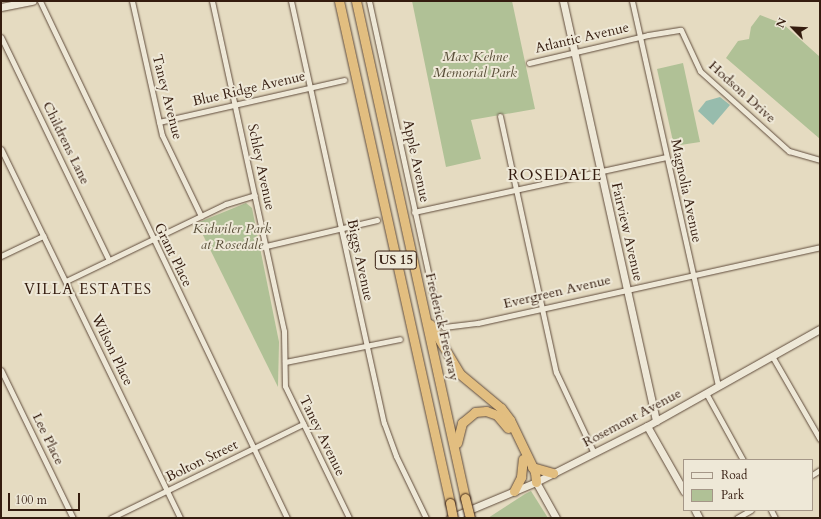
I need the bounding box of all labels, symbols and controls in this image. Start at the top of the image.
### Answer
north arrow [773,8,813,48]
text: N [773,16,790,30]
street label: Atlantic Avenue [533,19,631,57]
park label: Max Kehne Memorial Park [433,49,517,82]
street label: Taney Avenue [148,53,186,141]
street label: Hodson Drive [705,57,779,127]
street label: Blue Ridge Avenue [191,68,307,110]
street label: Childrens Lane [39,99,93,187]
street label: Apple Avenue [399,118,433,204]
street label: Schley Avenue [244,122,278,212]
street label: Magnolia Avenue [667,138,705,244]
district label: ROSEDALE [508,165,602,185]
street label: Fairview Avenue [607,181,647,283]
street label: Biggs Avenue [343,218,377,302]
street label: Grant Place [150,220,196,290]
park label: Kidwiler Park at Rosedale [193,221,271,254]
road number: US 15 [374,249,418,271]
street label: Frederick Freeway [421,271,463,383]
street label: Evergreen Avenue [502,271,612,313]
district label: VILLA ESTATES [24,281,152,299]
street label: Wilson Place [87,311,137,389]
street label: Rosemont Avenue [580,385,684,451]
street label: Taney Avenue [295,393,349,479]
street label: Lee Place [28,410,68,468]
street label: Bolton Street [163,436,241,486]
legend [683,459,813,511]
text: Road [721,467,747,483]
scale bar [10,485,82,511]
text: Park [721,487,744,503]
text: 100 m [15,492,47,508]

